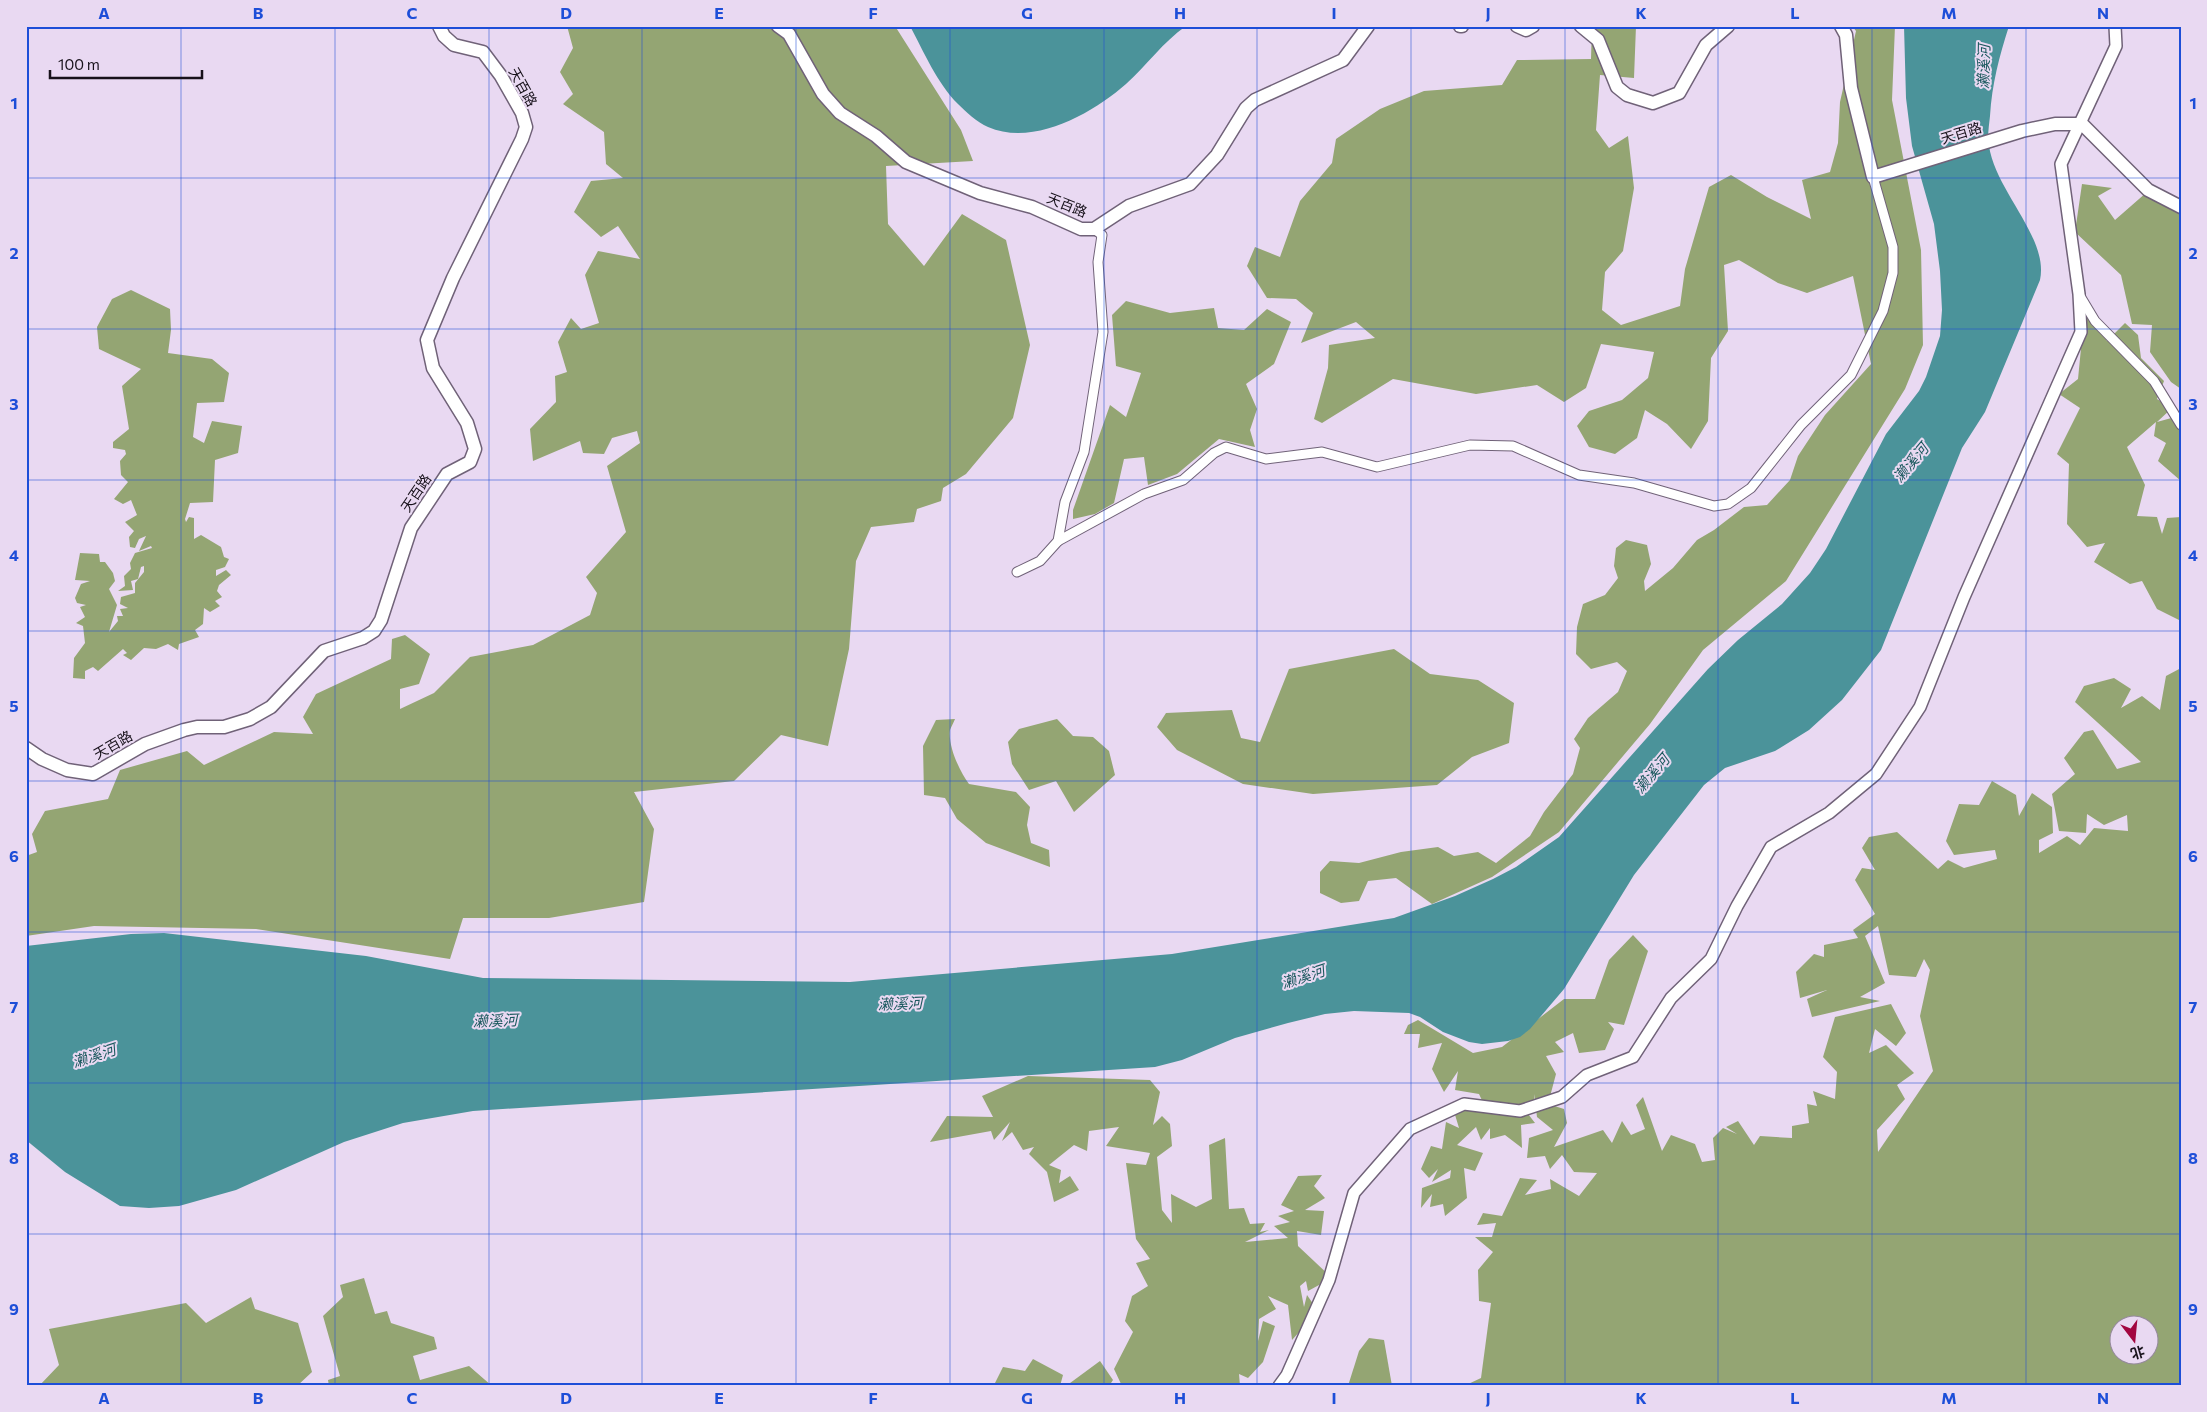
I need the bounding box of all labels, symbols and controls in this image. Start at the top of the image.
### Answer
text: A [98,3,110,22]
text: B [253,3,264,22]
text: C [407,3,418,22]
text: D [560,3,572,22]
text: E [714,3,724,22]
text: F [868,3,878,22]
text: G [1021,3,1033,22]
text: H [1174,3,1186,22]
text: I [1331,3,1337,22]
text: J [1485,3,1491,22]
text: K [1635,3,1647,22]
text: L [1790,3,1800,22]
text: M [1941,3,1957,22]
text: N [2097,3,2109,22]
water label: 濑溪河 [1974,41,1992,90]
scale bar [50,48,202,80]
text: 100 m [58,55,100,73]
street label: 天百路 [506,64,541,109]
text: 1 [10,93,18,112]
text: 1 [2189,93,2197,112]
street label: 天百路 [1938,118,1983,147]
street label: 天百路 [1045,189,1090,220]
text: 2 [9,243,19,262]
text: 2 [2188,243,2198,262]
text: 3 [9,394,19,413]
text: 3 [2188,394,2198,413]
water label: 濑溪河 [1889,437,1934,485]
street label: 天百路 [397,471,434,515]
text: 4 [9,545,19,564]
text: 4 [2188,545,2198,564]
text: 5 [9,696,19,715]
text: 5 [2188,696,2198,715]
street label: 天百路 [90,727,135,762]
water label: 濑溪河 [1630,748,1675,796]
text: 6 [9,846,19,865]
text: 6 [2188,846,2198,865]
water label: 濑溪河 [1279,960,1330,992]
water label: 濑溪河 [877,993,926,1013]
text: 7 [10,997,19,1016]
text: 7 [2189,997,2198,1016]
water label: 濑溪河 [472,1010,521,1030]
water label: 濑溪河 [70,1039,121,1071]
text: 8 [9,1148,19,1167]
text: 8 [2188,1148,2198,1167]
text: 9 [9,1299,19,1318]
text: 9 [2188,1299,2198,1318]
north arrow [2110,1314,2160,1364]
text: 北 [2129,1343,2147,1363]
text: A [98,1388,110,1407]
text: B [253,1388,264,1407]
text: C [407,1388,418,1407]
text: D [560,1388,572,1407]
text: E [714,1388,724,1407]
text: F [868,1388,878,1407]
text: G [1021,1388,1033,1407]
text: H [1174,1388,1186,1407]
text: I [1331,1388,1337,1407]
text: J [1485,1388,1491,1407]
text: K [1635,1388,1647,1407]
text: L [1790,1388,1800,1407]
text: M [1941,1388,1957,1407]
text: N [2097,1388,2109,1407]

